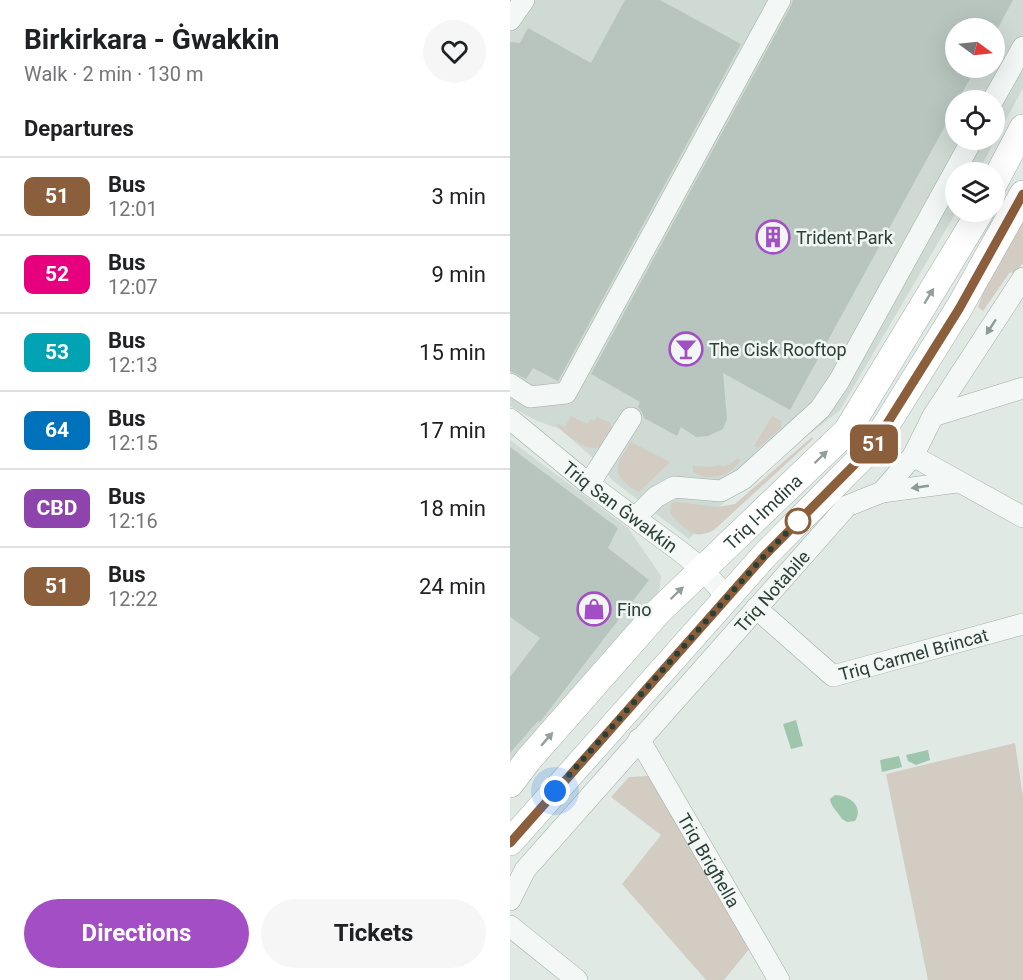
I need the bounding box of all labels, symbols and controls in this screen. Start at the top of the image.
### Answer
north arrow [945,18,1005,78]
map controls [945,18,1005,222]
button: heart [423,20,486,83]
text: Birkirkara - Ġwakkin [24,23,279,56]
text: Walk · 2 min · 130 m [24,62,203,86]
button: locate [945,90,1005,150]
text: Departures [24,116,134,141]
button: layers [945,162,1005,222]
text: Bus [108,172,146,197]
text: 51 [45,184,69,208]
text: 3 min [431,184,486,209]
text: 12:01 [108,197,158,221]
building icon: Trident Park [755,219,791,255]
place label: Trident Park [796,227,894,248]
text: Bus [108,250,146,275]
text: 52 [45,262,69,286]
text: 9 min [431,262,486,287]
text: 12:07 [108,275,158,299]
one-way arrow [924,287,934,304]
one-way arrow [986,319,997,335]
text: Bus [108,328,146,353]
bar icon: The Cisk Rooftop [668,331,704,367]
place label: The Cisk Rooftop [709,339,847,360]
text: 53 [45,340,69,364]
text: 15 min [419,340,486,365]
text: 12:13 [108,353,158,377]
text: Bus [108,406,146,431]
text: 64 [45,418,69,442]
text: 17 min [419,418,486,443]
line badge: 51 [847,424,901,464]
text: 12:15 [108,431,158,455]
text: 51 [862,432,886,456]
one-way arrow [814,450,828,464]
street label: Triq San Ġwakkin [559,457,682,557]
street label: Triq l-Imdina [719,470,806,554]
one-way arrow [910,482,929,491]
text: Bus [108,484,146,509]
text: CBD [37,496,77,520]
text: 18 min [419,496,486,521]
unlabelled marker [785,508,811,534]
text: 12:16 [108,509,158,533]
street label: Triq Notabile [730,546,814,636]
text: Bus [108,562,146,587]
text: 51 [45,574,69,598]
text: 24 min [419,574,486,599]
text: 12:22 [108,587,158,611]
one-way arrow [669,587,683,601]
shop icon: Fino [576,591,612,627]
place label: Fino [617,599,652,620]
street label: Triq Carmel Brincat [836,624,990,684]
one-way arrow [540,732,553,747]
your location [540,776,570,806]
street label: Triq Brigħella [674,809,745,911]
button: Directions [24,899,249,968]
button: Tickets [261,899,486,968]

